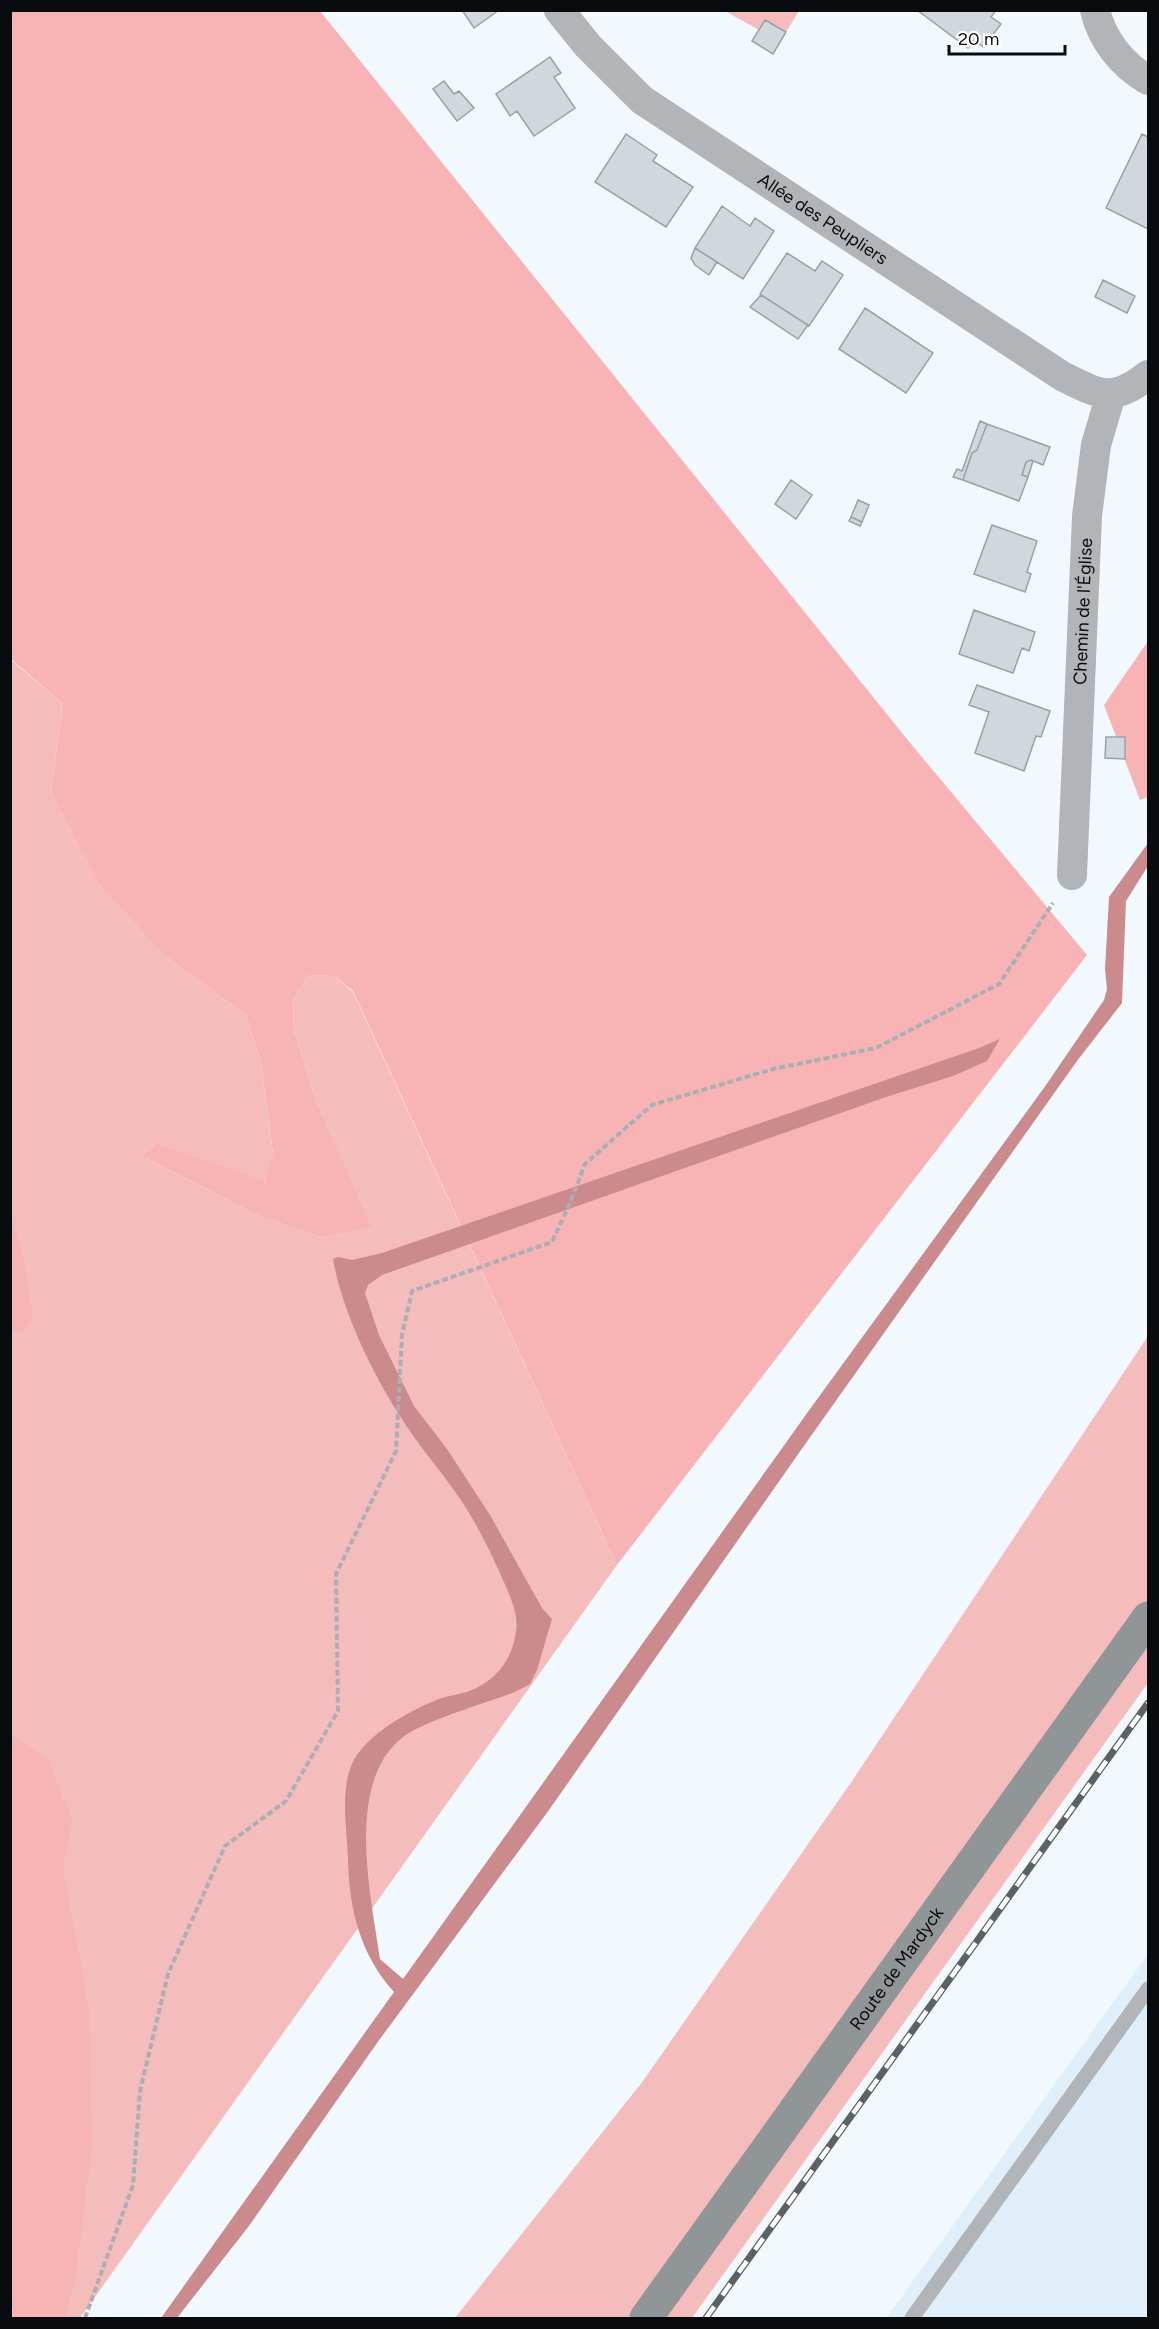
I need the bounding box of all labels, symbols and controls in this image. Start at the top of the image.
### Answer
scale bar [949,18,1064,56]
text: 20 m [958,28,999,50]
street label: Allée des Peupliers [754,168,892,269]
street label: Chemin de l'Église [1069,537,1097,685]
street label: Route de Mardyck [845,1902,948,2035]

